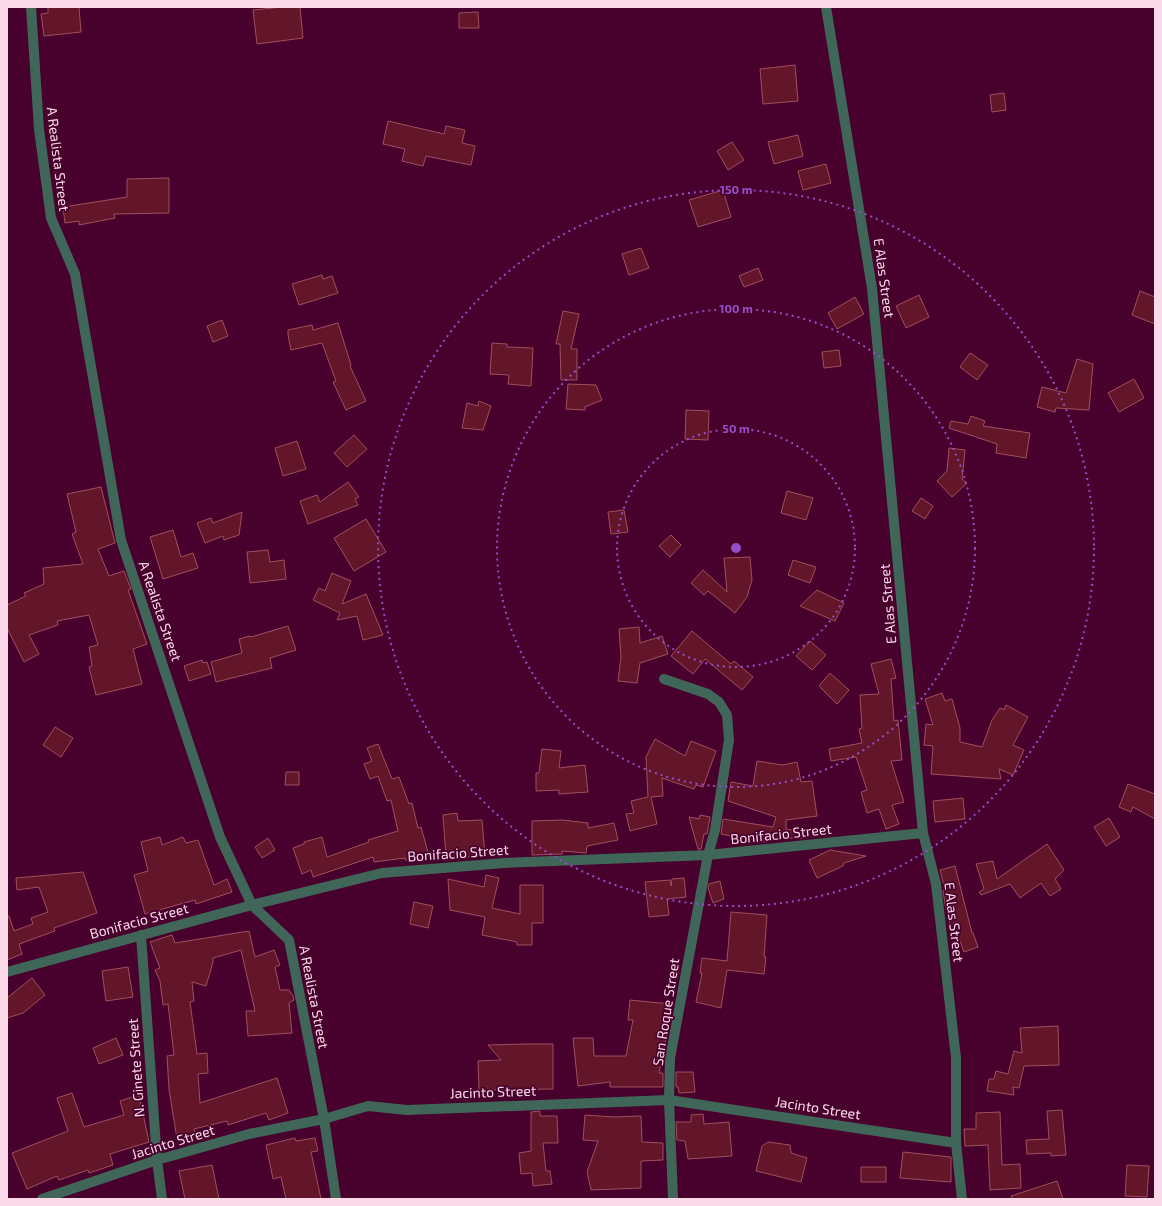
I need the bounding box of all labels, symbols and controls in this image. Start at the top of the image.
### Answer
street label: A Realista Street [44,106,73,212]
text: 150 m [720,182,752,196]
street label: E Alas Street [870,237,899,319]
text: 100 m [719,301,753,315]
text: 50 m [722,421,750,435]
centre of rings [729,541,743,555]
street label: A Realista Street [135,558,186,663]
street label: E Alas Street [876,563,899,645]
street label: Bonifacio Street [730,820,832,847]
street label: Bonifacio Street [407,840,509,865]
street label: E Alas Street [941,881,968,963]
street label: Bonifacio Street [88,899,190,942]
street label: A Realista Street [296,944,333,1050]
street label: San Roque Street [649,957,682,1067]
street label: N. Ginete Street [124,1018,147,1118]
street label: Jacinto Street [450,1082,536,1101]
street label: Jacinto Street [774,1092,862,1123]
street label: Jacinto Street [129,1121,217,1162]

